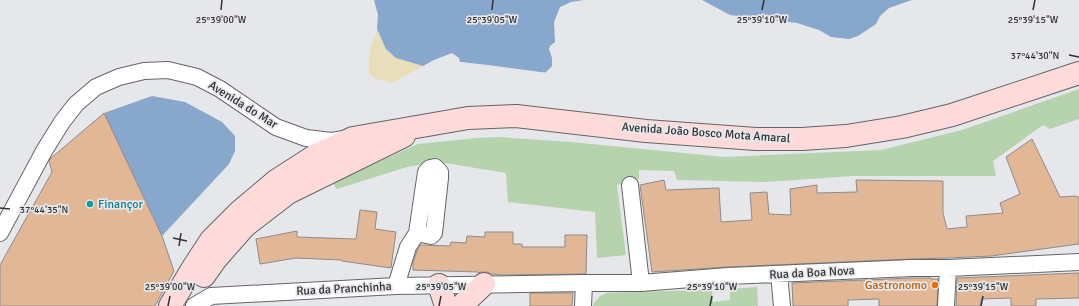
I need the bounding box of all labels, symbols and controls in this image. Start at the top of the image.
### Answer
text: 25°39'00"W [196,14,247,26]
text: 25°39'05"W [467,14,518,26]
text: 25°39'10"W [737,14,788,26]
text: 25°39'15"W [1008,14,1059,26]
text: 37°44'30"N [1011,50,1059,62]
street label: Avenida do Mar [206,78,281,133]
street label: Avenida João Bosco Mota Amaral [621,120,791,146]
place label: Finançor [98,197,144,212]
marker: Finançor [85,199,95,209]
text: 37°44'35"N [20,204,68,216]
street label: Rua da Boa Nova [769,263,855,283]
place label: Gastronomo [865,278,927,293]
street label: Rua da Pranchinha [296,279,392,299]
marker: Gastronomo [930,280,940,290]
text: 25°39'00"W [145,281,196,293]
text: 25°39'05"W [416,281,467,293]
text: 25°39'10"W [687,281,738,293]
text: 25°39'15"W [958,281,1009,293]

